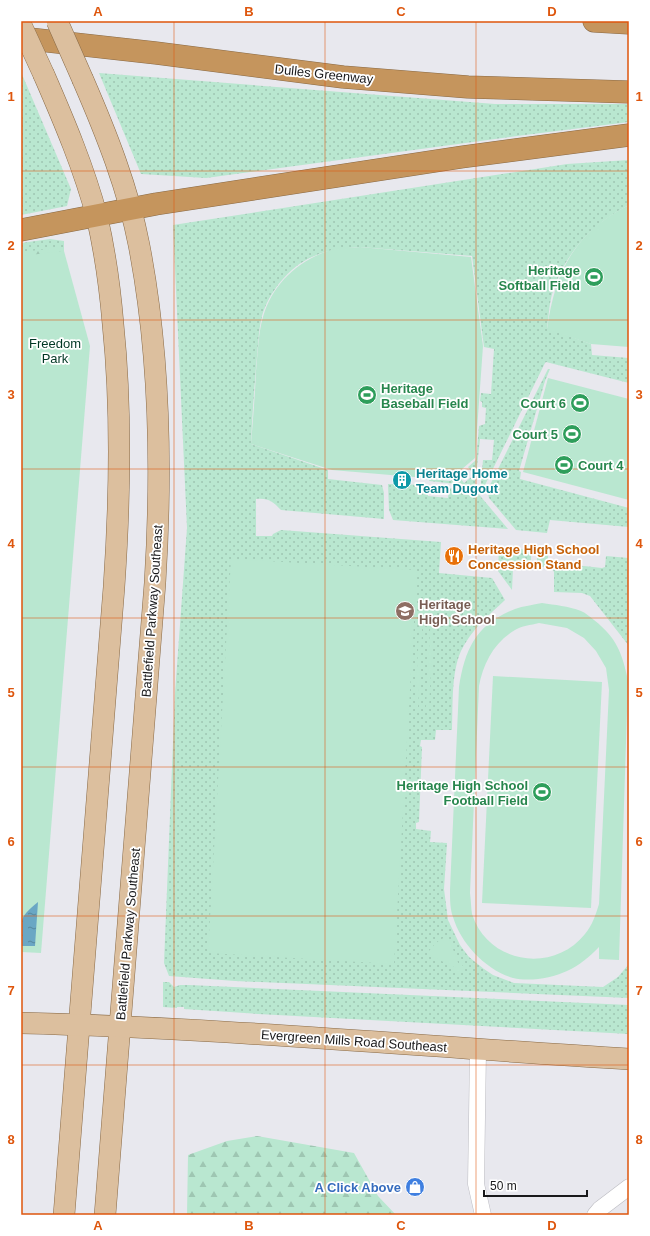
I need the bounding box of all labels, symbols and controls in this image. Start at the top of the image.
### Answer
text: A [93,4,103,19]
text: B [244,4,254,19]
text: C [396,4,406,19]
text: D [547,4,557,19]
street label: Dulles Greenway [274,61,374,87]
text: 1 [7,89,15,104]
text: 1 [635,89,643,104]
text: 2 [7,238,15,253]
text: 2 [635,238,643,253]
place label: Heritage Softball Field [498,263,580,293]
sports icon: Heritage Softball Field [583,266,605,288]
park label: Freedom Park [29,336,81,366]
place label: Heritage Baseball Field [381,381,468,411]
sports icon: Heritage Baseball Field [356,384,378,406]
text: 3 [7,387,15,402]
text: 3 [635,387,643,402]
sports icon: Court 6 [569,392,591,414]
place label: Court 6 [521,396,566,411]
sports icon: Court 5 [561,423,583,445]
place label: Court 5 [513,427,558,442]
sports icon: Court 4 [553,454,575,476]
place label: Court 4 [578,458,624,473]
place label: Heritage Home Team Dugout [416,466,508,496]
building icon: Heritage Home Team Dugout [391,469,413,491]
street label: Battlefield Parkway Southeast [138,524,166,698]
text: 4 [7,536,15,551]
text: 4 [635,536,643,551]
place label: Heritage High School Concession Stand [468,542,599,572]
restaurant icon: Heritage High School Concession Stand [443,545,465,567]
place label: Heritage High School [419,597,495,627]
school or university icon: Heritage High School [394,600,416,622]
text: 5 [7,685,15,700]
text: 5 [635,685,643,700]
place label: Heritage High School Football Field [397,778,528,808]
sports icon: Heritage High School Football Field [531,781,553,803]
text: 6 [7,834,15,849]
text: 6 [635,834,643,849]
street label: Battlefield Parkway Southeast [113,847,143,1021]
text: 7 [7,983,15,998]
text: 7 [635,983,643,998]
street label: Evergreen Mills Road Southeast [260,1027,448,1055]
text: 8 [7,1132,15,1147]
text: 8 [635,1132,643,1147]
scale bar [484,1172,587,1198]
shop icon: A Click Above [404,1176,426,1198]
text: 50 m [490,1179,517,1193]
place label: A Click Above [315,1180,401,1195]
text: A [93,1218,103,1233]
text: B [244,1218,254,1233]
text: C [396,1218,406,1233]
text: D [547,1218,557,1233]

